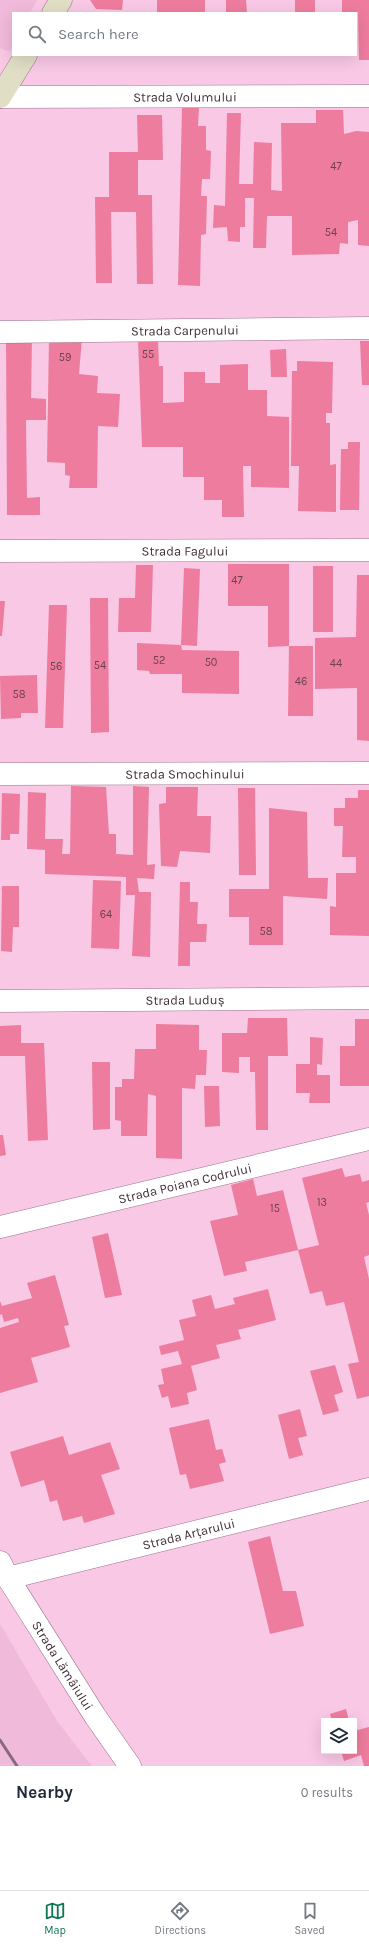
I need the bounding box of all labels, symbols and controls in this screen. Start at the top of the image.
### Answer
search box [12,12,357,56]
icon: search [26,23,48,45]
text: Search here [58,25,139,43]
street label: Strada Volumului [133,89,237,104]
house number: 47 [330,160,342,173]
house number: 54 [325,226,337,239]
street label: Strada Carpenului [131,322,239,338]
house number: 55 [142,348,154,361]
house number: 59 [59,351,71,364]
street label: Strada Fagului [142,543,228,558]
house number: 47 [231,574,243,587]
house number: 52 [153,654,165,667]
house number: 50 [205,656,217,669]
house number: 44 [330,657,342,670]
house number: 54 [94,659,106,672]
house number: 56 [50,660,62,673]
house number: 46 [295,675,307,688]
house number: 58 [13,688,26,701]
street label: Strada Smochinului [125,766,245,781]
house number: 64 [100,908,112,921]
house number: 58 [260,925,273,938]
street label: Strada Luduș [145,992,225,1007]
street label: Strada Poiana Codrului [117,1160,253,1206]
house number: 13 [317,1196,327,1209]
house number: 15 [270,1202,280,1215]
street label: Strada Arțarului [141,1515,236,1552]
street label: Strada Lămâiului [29,1618,97,1713]
map controls [321,1718,357,1754]
button: layers [321,1718,357,1754]
text: Nearby [16,1782,73,1802]
text: 0 results [301,1785,353,1800]
tab: Map [44,1900,66,1937]
tab: Directions [154,1900,206,1937]
tab: Saved [294,1900,325,1937]

